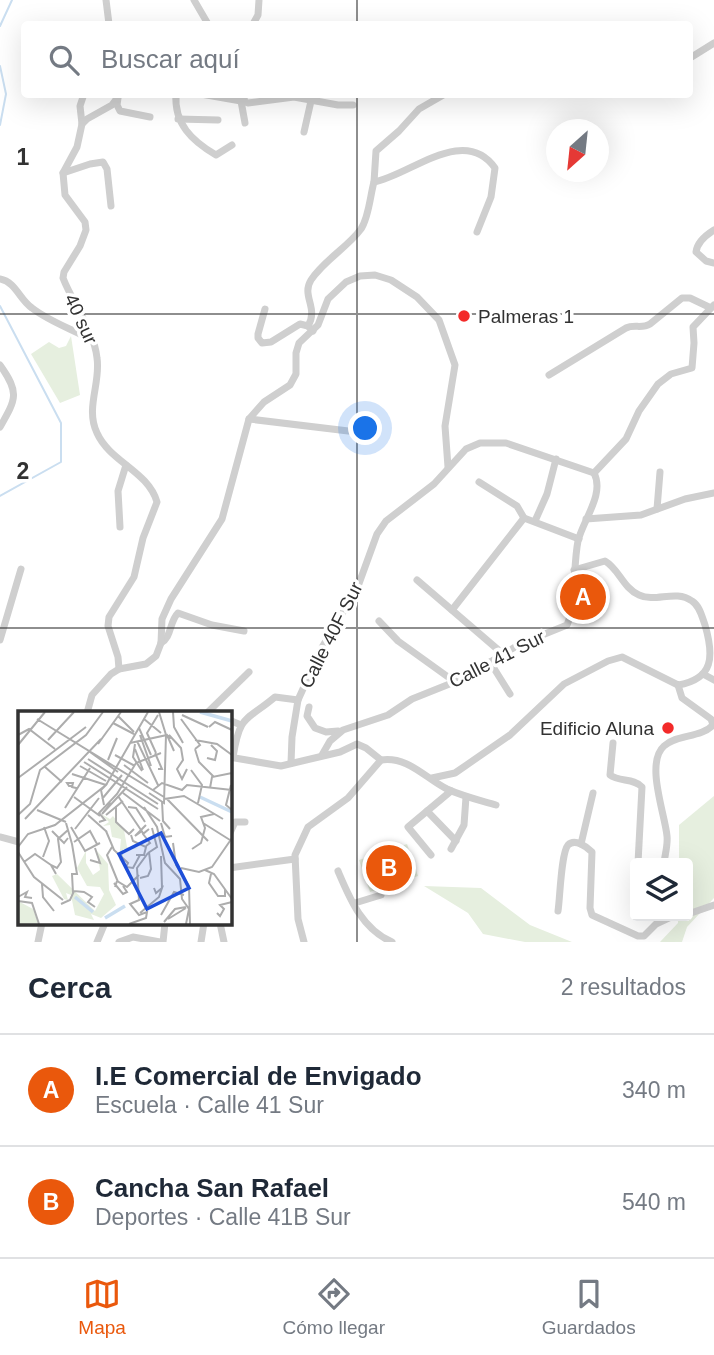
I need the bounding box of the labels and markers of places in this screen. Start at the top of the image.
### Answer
place label: Palmeras 1 [478,306,574,327]
marker: Palmeras 1 [456,308,472,324]
pin: A [560,571,606,623]
place label: Edificio Aluna [540,718,654,739]
marker: Edificio Aluna [660,720,676,736]
pin: B [366,842,412,894]

